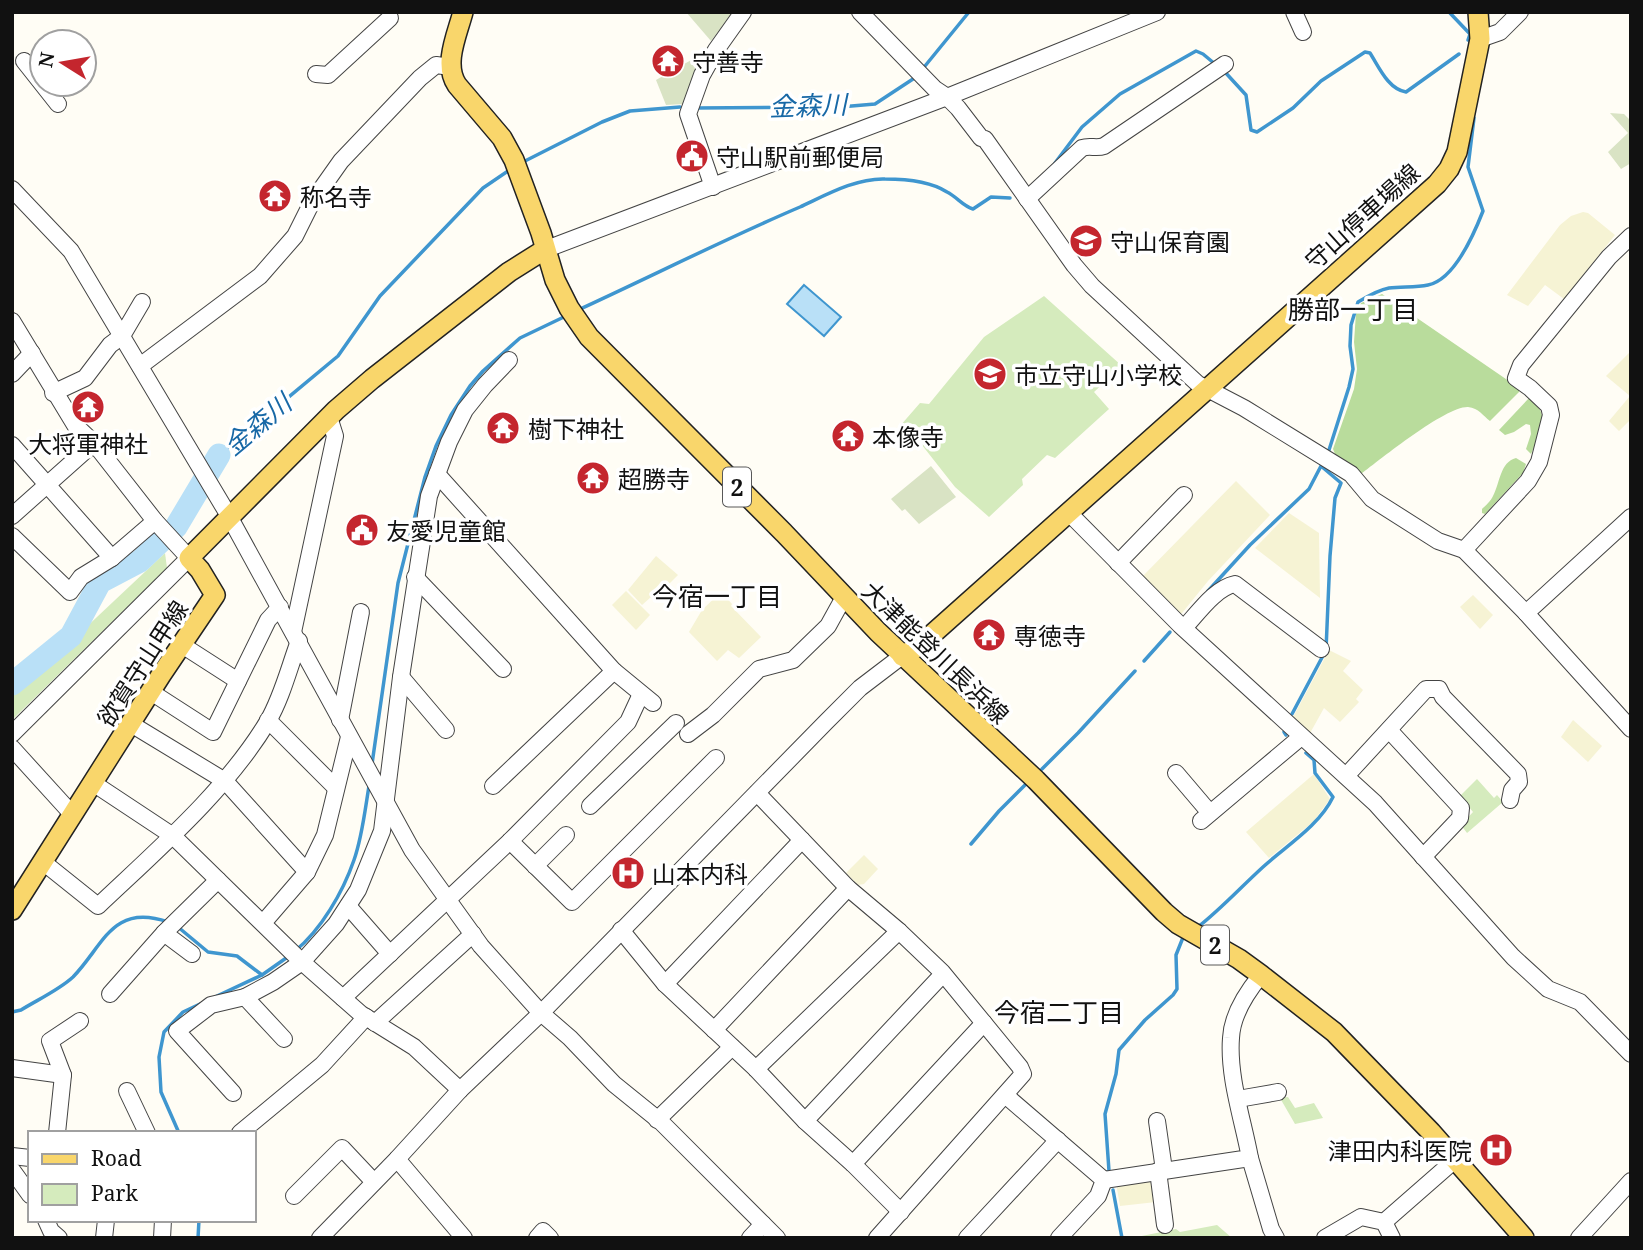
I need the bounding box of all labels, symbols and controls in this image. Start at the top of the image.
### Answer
north arrow [28,28,98,98]
temple icon: 守善寺 [649,42,687,80]
place label: 守善寺 [692,45,764,78]
text: N [32,50,61,70]
water label: 金森川 [768,86,851,124]
public building icon: 守山駅前郵便局 [673,137,711,175]
place label: 守山駅前郵便局 [716,140,884,173]
street label: 守山停車場線 [1297,156,1427,276]
temple icon: 称名寺 [256,177,294,215]
place label: 称名寺 [300,180,372,213]
school or university icon: 守山保育園 [1067,222,1105,260]
place label: 守山保育園 [1110,225,1230,258]
district label: 勝部一丁目 [1288,291,1418,327]
school or university icon: 市立守山小学校 [971,355,1009,393]
place label: 市立守山小学校 [1014,358,1182,391]
water label: 金森川 [216,383,301,463]
temple icon: 大将軍神社 [69,388,107,426]
temple icon: 樹下神社 [484,409,522,447]
place label: 樹下神社 [528,412,624,445]
temple icon: 本像寺 [829,417,867,455]
place label: 本像寺 [872,420,944,453]
place label: 大将軍神社 [28,427,148,460]
temple icon: 超勝寺 [574,459,612,497]
place label: 超勝寺 [618,462,690,495]
road number: 2 [723,467,751,506]
public building icon: 友愛児童館 [343,511,381,549]
place label: 友愛児童館 [386,514,506,547]
street label: 大津能登川長浜線 [855,573,1017,731]
district label: 今宿一丁目 [652,578,782,614]
street label: 欲賀守山甲線 [89,594,195,732]
temple icon: 専徳寺 [970,616,1008,654]
place label: 専徳寺 [1014,619,1086,652]
hospital icon: 山本内科 [609,854,647,892]
place label: 山本内科 [652,857,748,890]
road number: 2 [1201,926,1229,964]
district label: 今宿二丁目 [994,994,1124,1030]
legend [28,1131,256,1222]
hospital icon: 津田内科医院 [1477,1131,1515,1169]
place label: 津田内科医院 [1328,1134,1472,1167]
text: Road [91,1144,142,1172]
text: Park [91,1179,138,1207]

